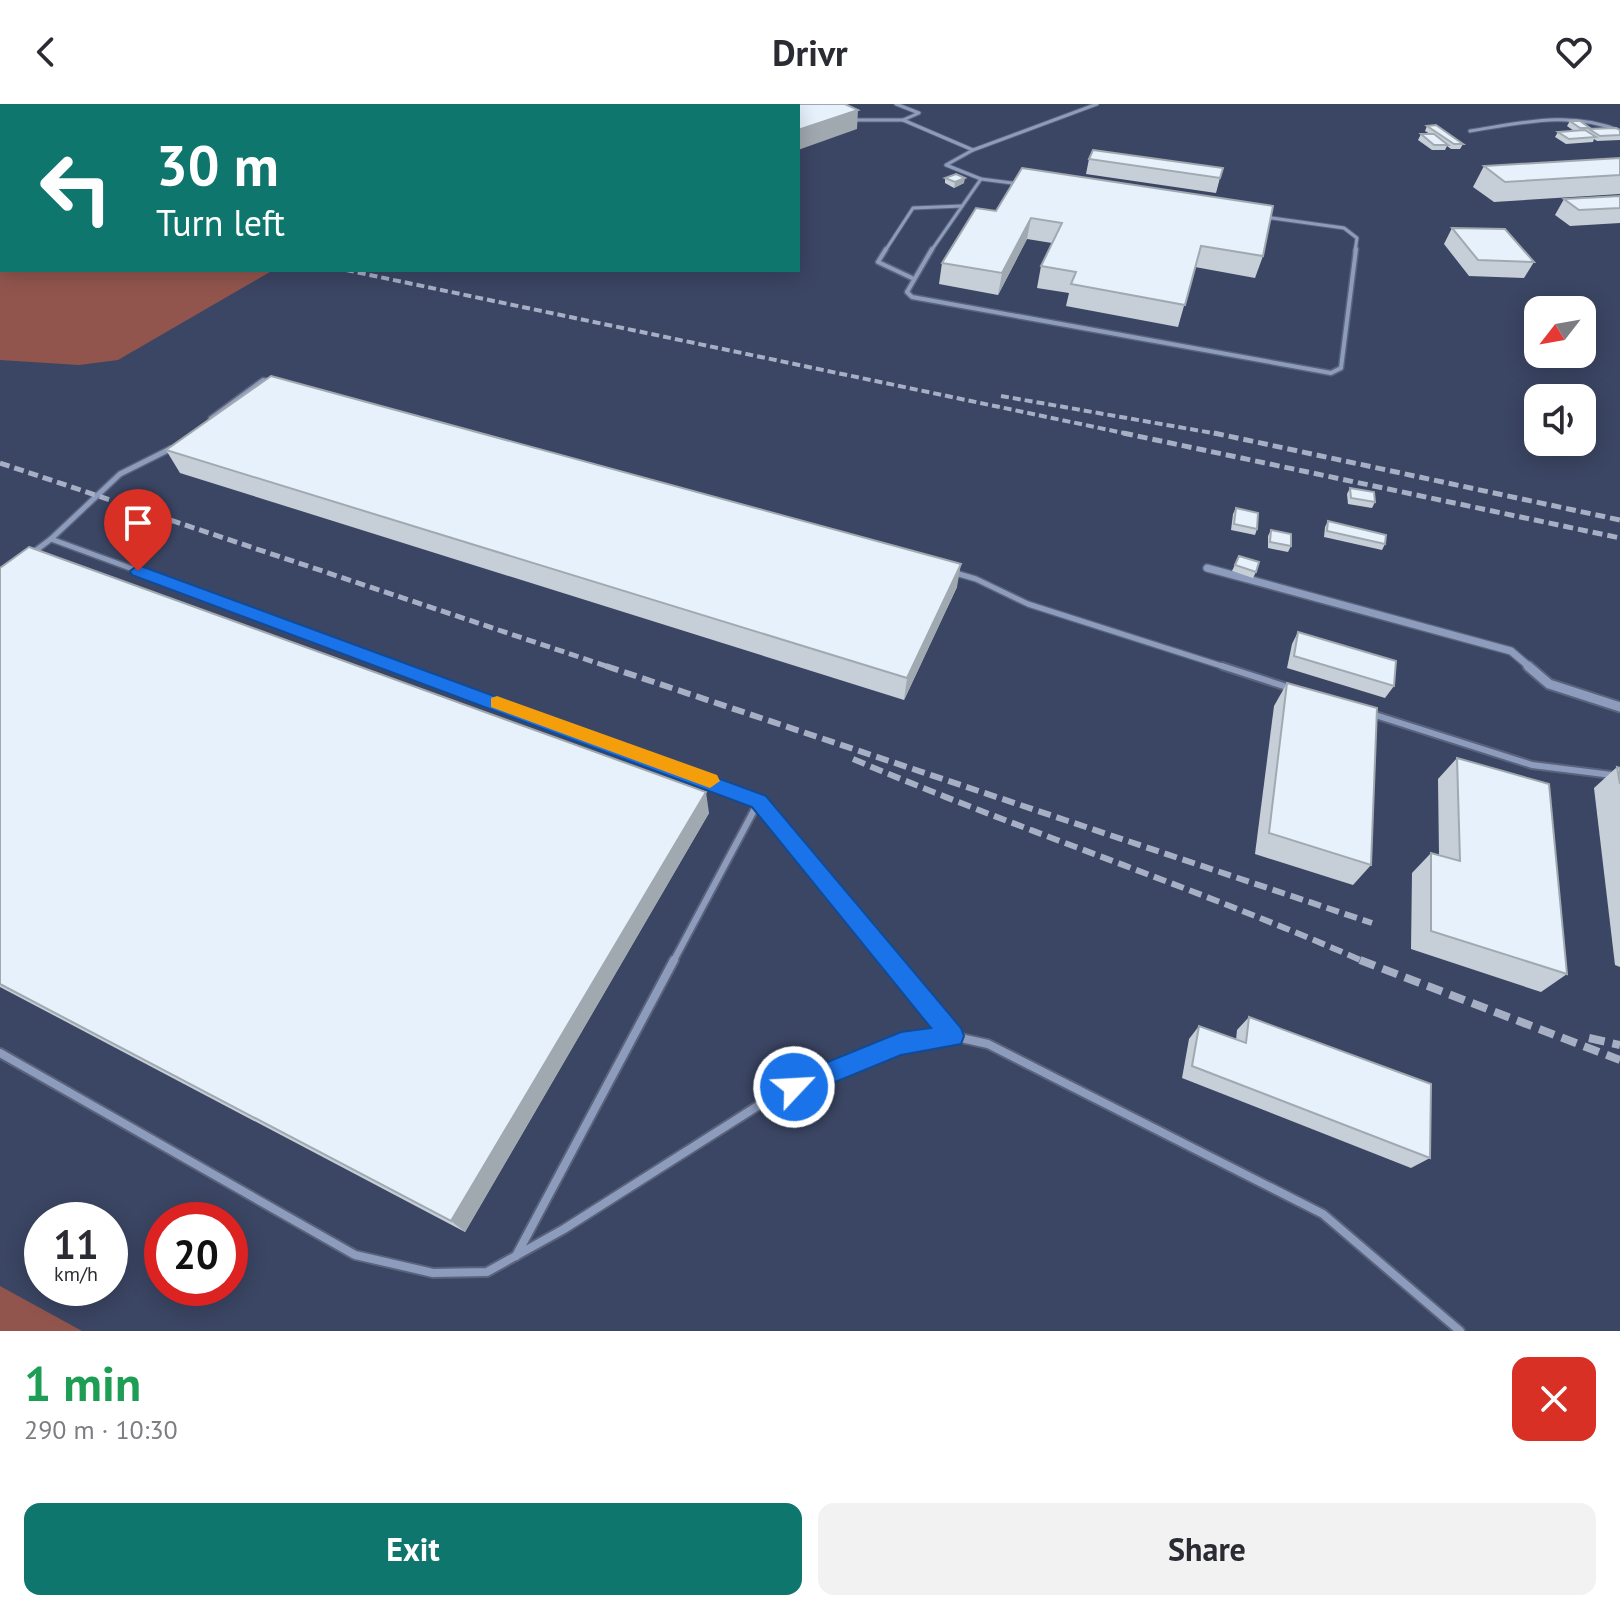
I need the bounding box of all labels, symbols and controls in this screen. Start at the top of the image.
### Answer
text: Drivr [772,29,848,76]
icon: back [24,30,68,74]
icon: heart [1552,30,1596,74]
text: 30 m [156,129,279,201]
icon: left [24,136,128,240]
text: Turn left [156,199,285,246]
north arrow [1524,296,1596,368]
map controls [1524,296,1596,456]
button: sound [1524,384,1596,456]
pin [104,489,172,571]
icon: arrive [116,501,160,545]
position arrow [752,1045,836,1129]
speed limit sign: 20 [144,1202,248,1306]
text: 11 [53,1218,99,1270]
text: km/h [54,1261,98,1287]
text: 1 min [24,1352,141,1414]
button: close [1512,1357,1596,1441]
text: 290 m · 10:30 [24,1413,178,1446]
button: Exit [24,1503,802,1595]
button: Share [818,1503,1596,1595]

